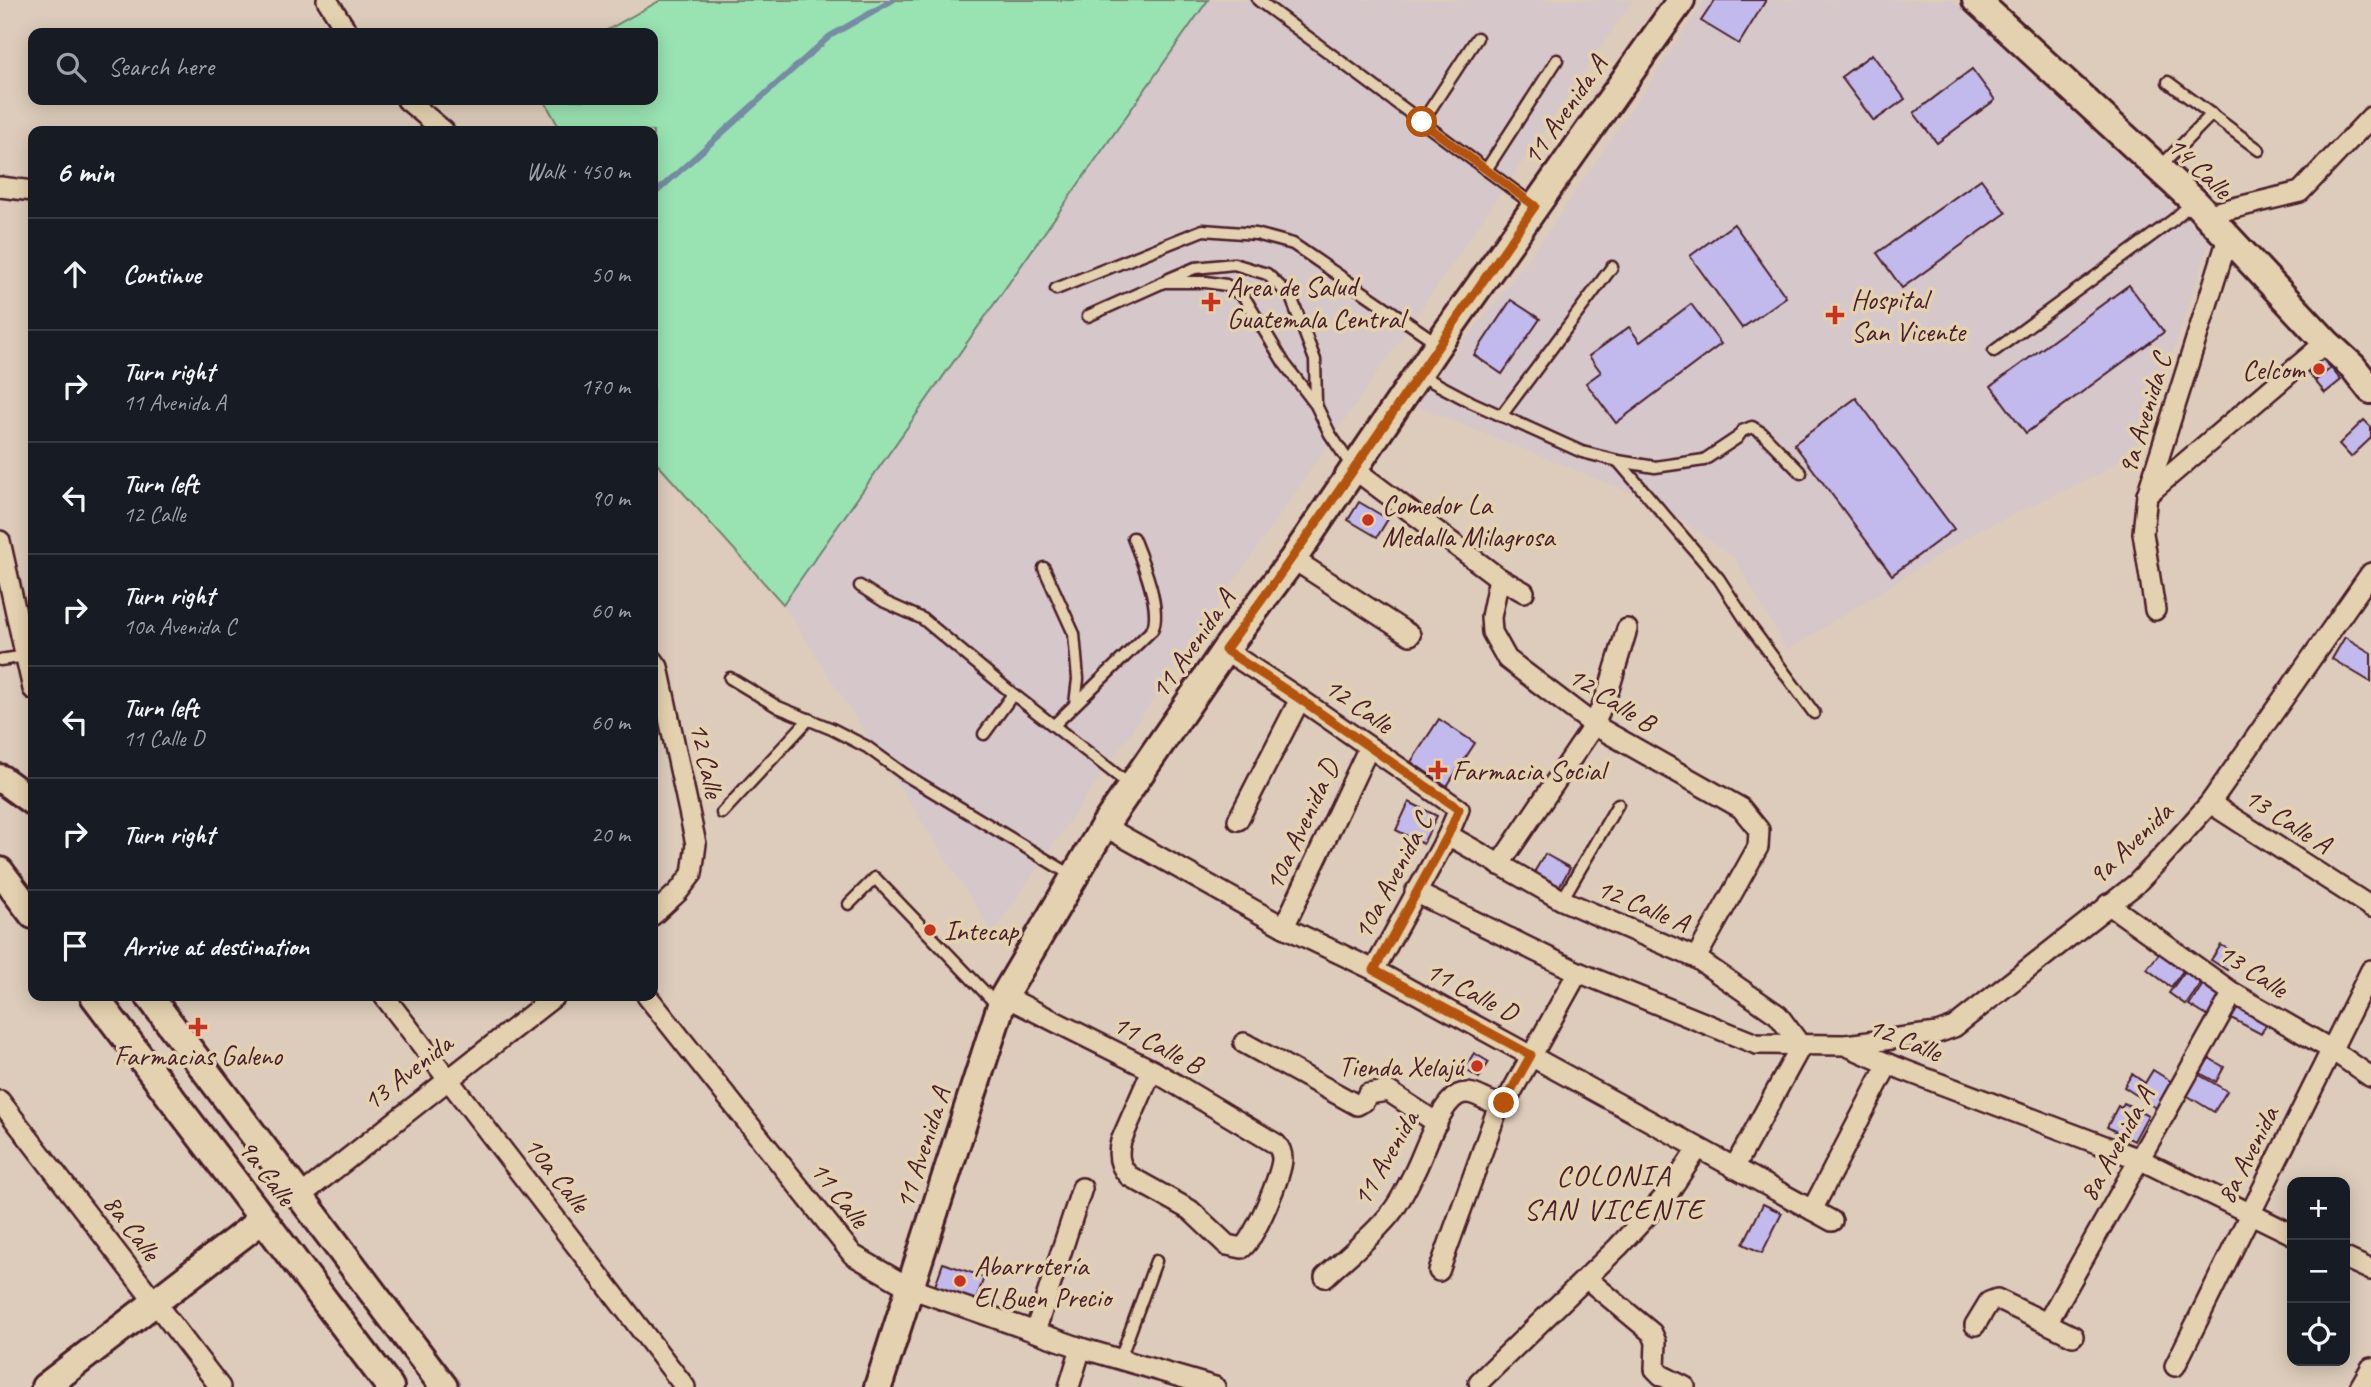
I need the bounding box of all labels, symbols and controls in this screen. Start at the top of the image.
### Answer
search box [28,28,658,105]
street label: 11 Avenida A [1514,47,1615,171]
icon: search [52,48,90,86]
text: Search here [108,50,214,83]
route start [1406,106,1437,137]
street label: 14 Calle [2161,128,2241,207]
text: 6 min [56,153,114,191]
text: Walk · 450 m [526,157,630,186]
icon: ahead [56,255,94,293]
text: Continue [123,258,201,291]
text: 50 m [591,260,630,289]
place label: Area de Salud Guatemala Central [1227,269,1409,336]
place label: Hospital San Vicente [1851,282,1967,349]
marker: Area de Salud Guatemala Central [1201,292,1221,312]
marker: Hospital San Vicente [1825,305,1845,325]
street label: 9a Avenida C [2109,346,2180,479]
place label: Celcom [2242,352,2306,387]
text: Turn right [123,355,214,388]
marker: Celcom [2311,361,2327,377]
icon: right [56,367,94,405]
text: 170 m [581,372,630,401]
text: 11 Avenida A [123,388,226,417]
text: Turn left [123,467,198,500]
icon: left [56,479,94,517]
text: 90 m [591,484,630,513]
place label: Comedor La Medalla Milagrosa [1382,487,1556,554]
text: 12 Calle [123,500,185,529]
marker: Comedor La Medalla Milagrosa [1360,512,1376,528]
text: Turn right [123,579,214,612]
street label: 11 Avenida A [1142,581,1243,705]
icon: right [56,591,94,629]
text: 60 m [591,596,630,625]
text: 10a Avenida C [123,612,236,641]
street label: 12 Calle B [1562,658,1664,742]
street label: 12 Calle [1318,669,1402,742]
text: Turn left [123,691,198,724]
icon: left [56,703,94,741]
text: 60 m [591,708,630,737]
street label: 12 Calle [682,719,732,803]
text: 11 Calle D [123,724,204,753]
street label: 10a Avenida D [1255,751,1348,896]
place label: Farmacia Social [1452,753,1610,788]
marker: Farmacia Social [1430,762,1446,778]
street label: 13 Calle A [2238,779,2340,862]
street label: 9a Avenida [2080,793,2181,892]
street label: 10a Avenida C [1344,805,1441,945]
icon: right [56,815,94,853]
text: Turn right [123,818,214,851]
text: 20 m [591,820,630,849]
street label: 12 Calle A [1592,870,1696,941]
place label: Intecap [944,913,1020,948]
marker: Intecap [922,922,938,938]
icon: arrive [56,927,94,965]
text: Arrive at destination [123,930,309,963]
street label: 13 Calle [2212,935,2296,1006]
street label: 11 Calle D [1420,952,1526,1031]
street label: 11 Calle B [1107,1006,1211,1083]
street label: 12 Calle [1863,1009,1949,1070]
marker: Farmacias Galeno [190,1019,206,1035]
street label: 13 Avenida [355,1024,461,1118]
place label: Farmacias Galeno [114,1038,284,1073]
place label: Tienda Xelajú [1338,1049,1466,1084]
marker: Tienda Xelajú [1469,1058,1485,1074]
street label: 8a Avenida A [2070,1079,2163,1208]
street label: 11 Avenida A [886,1081,959,1213]
route end [1488,1087,1519,1118]
street label: 8a Avenida [2208,1099,2287,1210]
street label: 11 Avenida [1344,1102,1428,1212]
street label: 10a Calle [516,1129,599,1221]
street label: 9a Calle [231,1132,305,1214]
street label: 11 Calle [803,1153,878,1236]
district label: COLONIA SAN VICENTE [1524,1156,1706,1228]
map controls [2287,1177,2350,1366]
button: + [2287,1177,2350,1240]
street label: 8a Calle [96,1187,170,1269]
button: − [2287,1240,2350,1303]
place label: Abarrotería El Buen Precio [974,1248,1114,1315]
marker: Abarrotería El Buen Precio [952,1273,968,1289]
button: locate [2287,1303,2350,1366]

